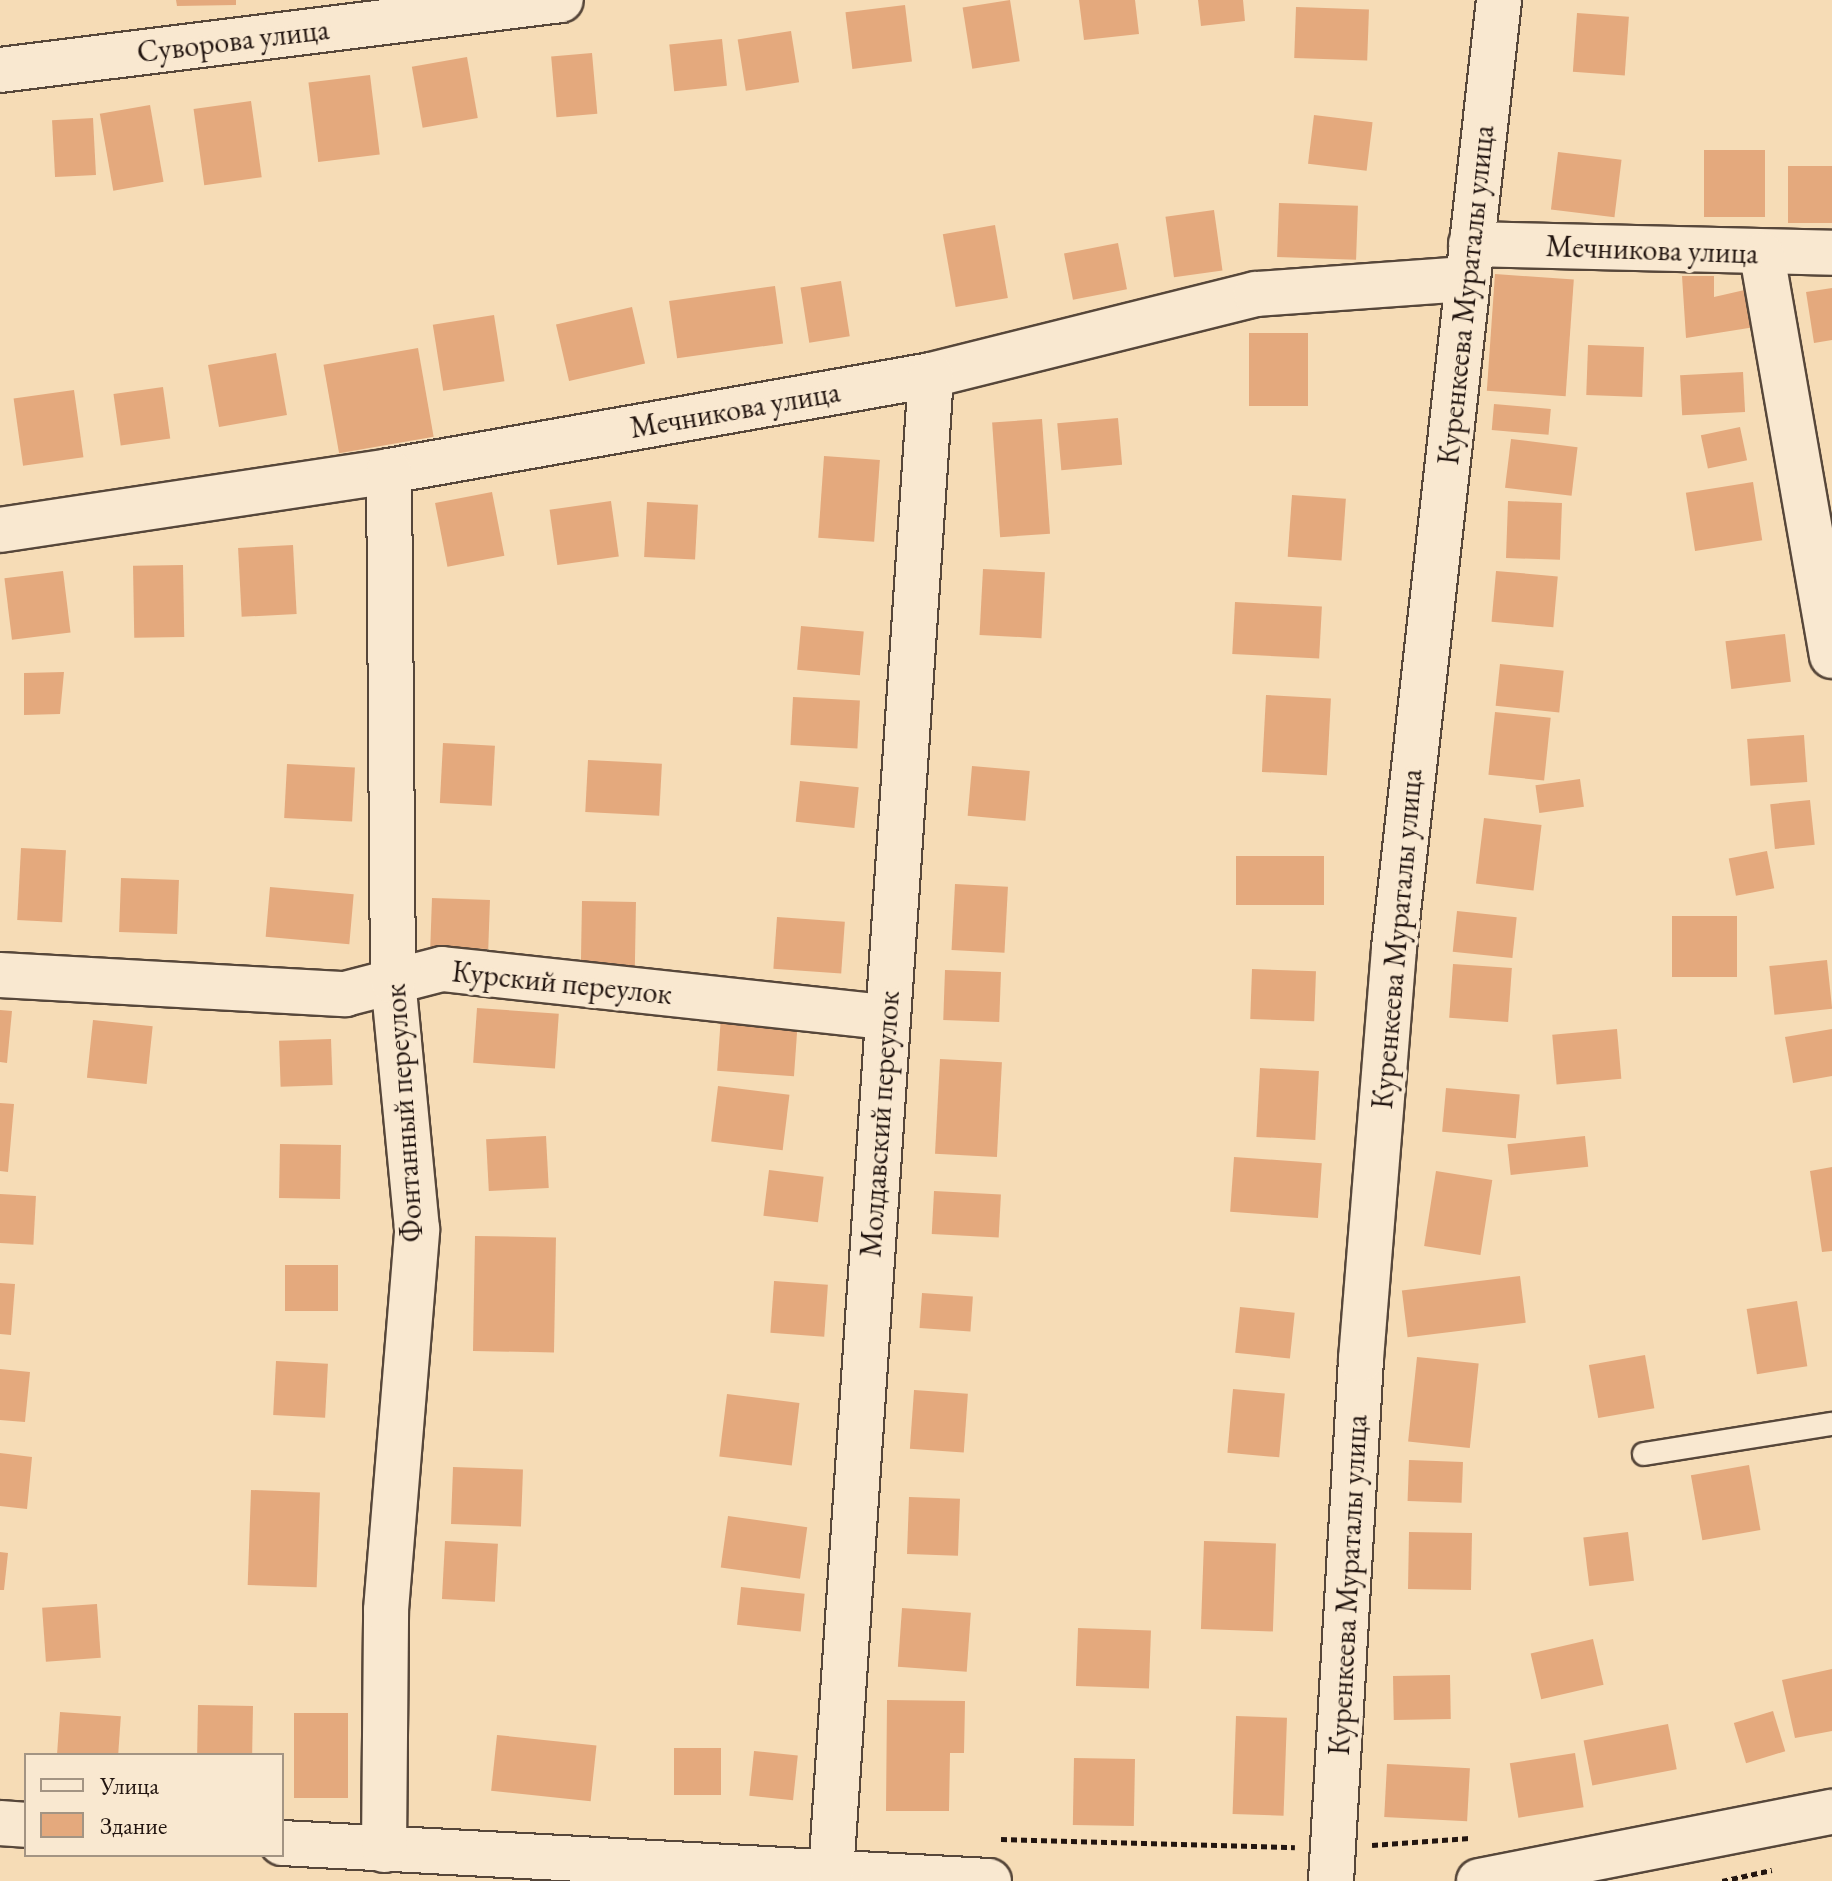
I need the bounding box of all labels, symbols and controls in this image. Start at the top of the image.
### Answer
street label: Суворова улица [135,11,331,71]
street label: Куренкеева Мураталы улица [1430,123,1502,467]
street label: Мечникова улица [1545,228,1759,272]
street label: Мечникова улица [627,374,843,446]
street label: Куренкеева Мураталы улица [1364,767,1430,1111]
street label: Курский переулок [450,954,674,1012]
street label: Фонтанный переулок [377,982,431,1244]
street label: Молдавский переулок [853,989,907,1259]
street label: Куренкеева Мураталы улица [1321,1414,1375,1756]
legend [24,1753,284,1857]
text: Улица [100,1770,159,1801]
text: Здание [100,1810,167,1841]

